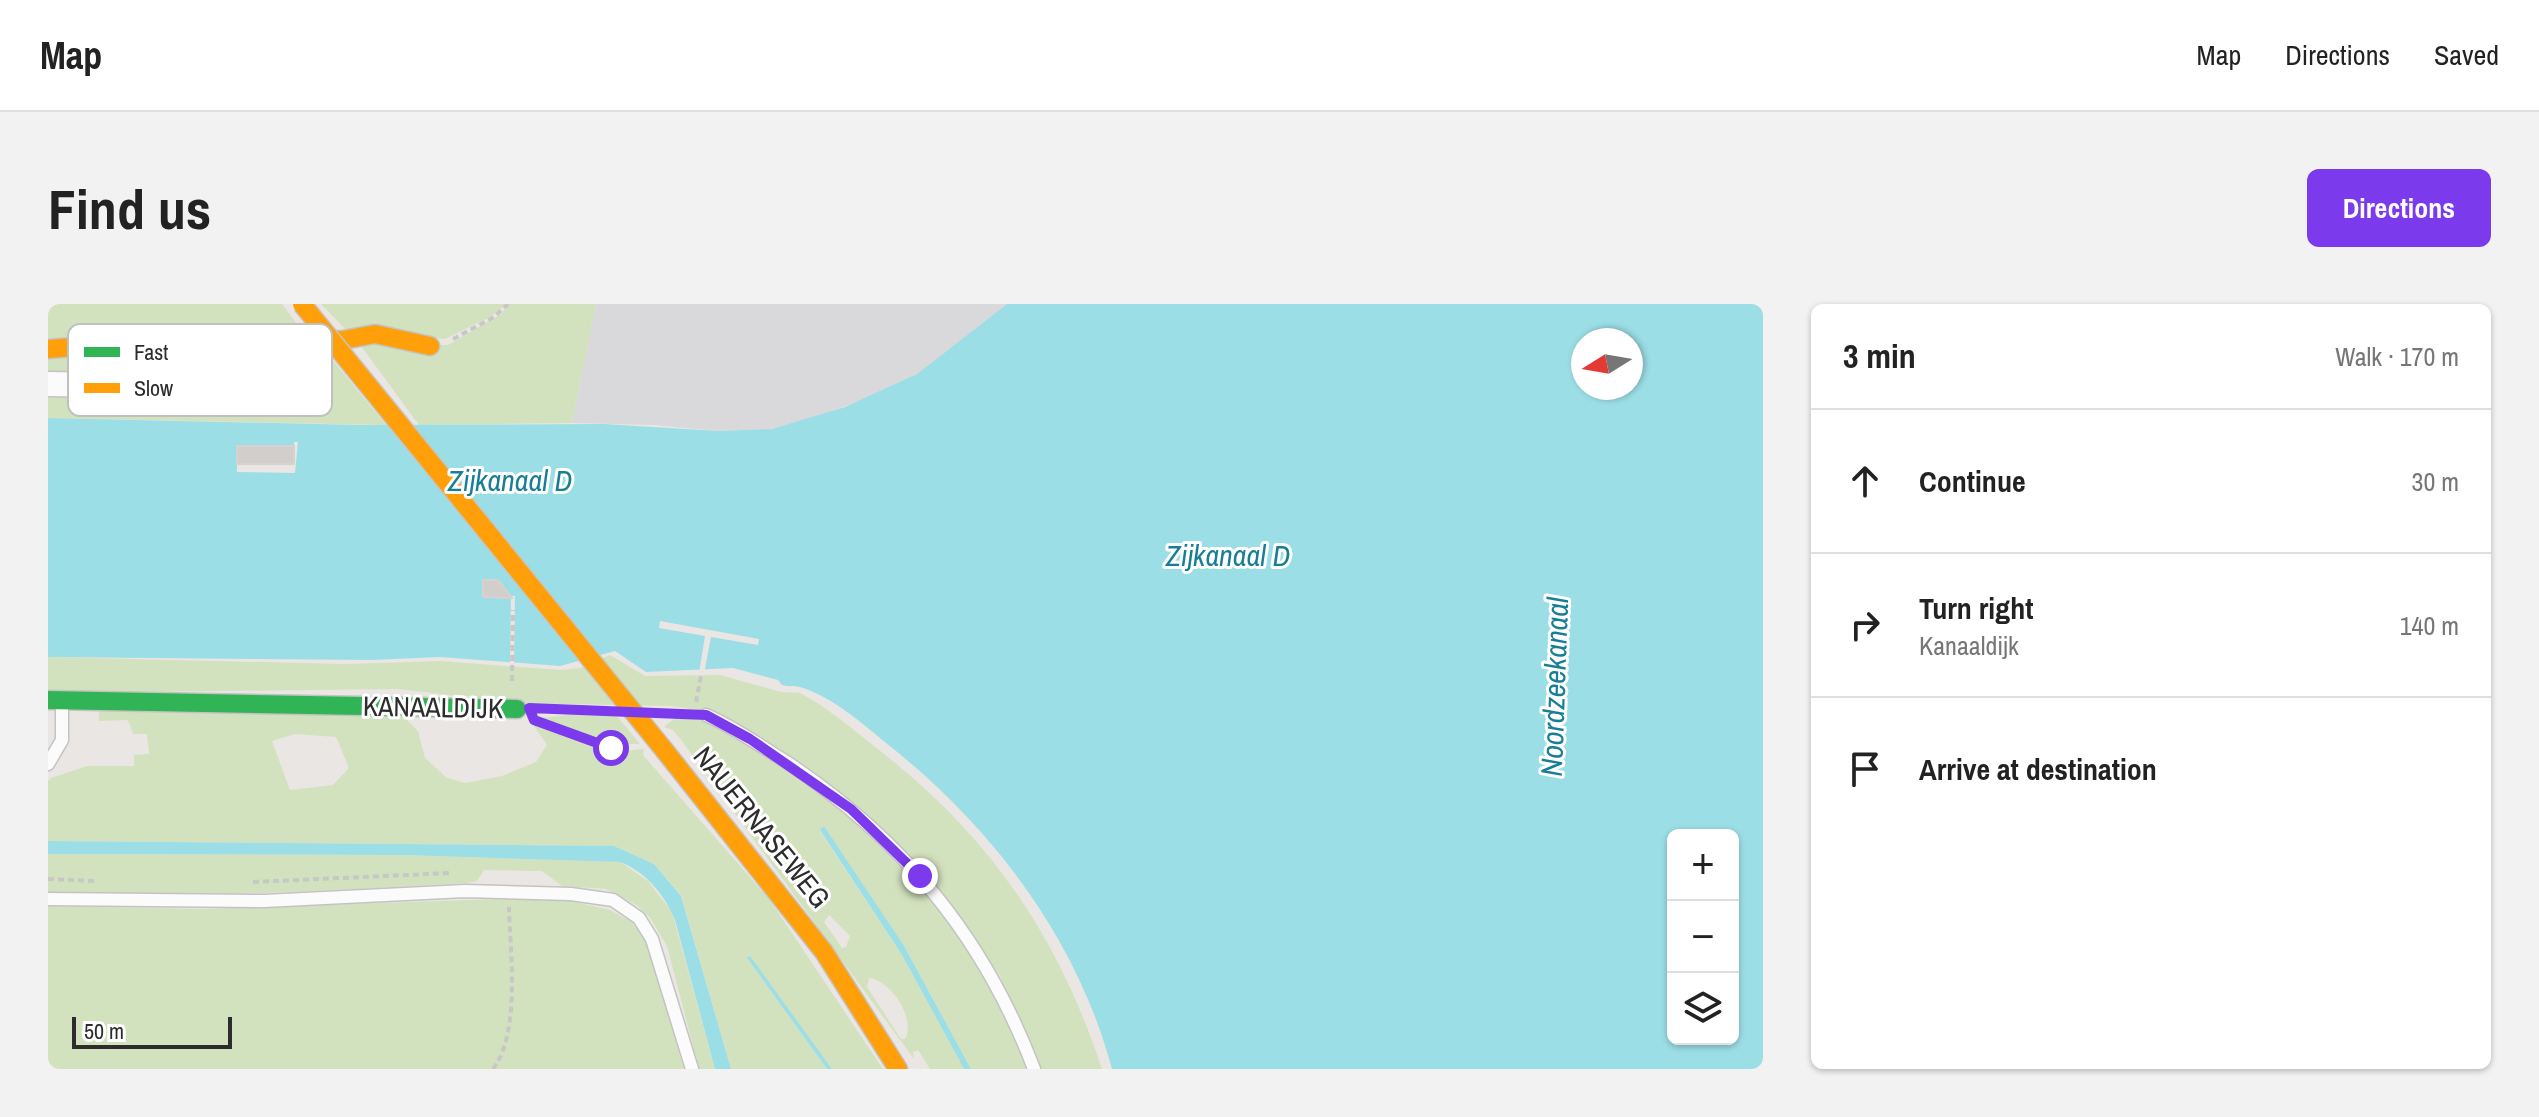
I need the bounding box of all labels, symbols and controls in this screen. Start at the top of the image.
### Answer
text: Map [40,30,102,81]
text: Map [2197,36,2241,74]
text: Directions [2285,36,2390,74]
text: Saved [2434,36,2499,74]
button: Directions [2307,169,2491,247]
text: Find us [48,171,211,246]
legend [68,324,332,416]
north arrow [1571,328,1643,400]
text: 3 min [1843,333,1916,379]
text: Fast [134,337,168,367]
text: Walk · 170 m [2335,339,2459,374]
text: Slow [134,373,173,403]
icon: ahead [1843,459,1887,503]
water label: Zijkanaal D [447,460,572,500]
text: Continue [1919,461,2026,501]
text: 30 m [2412,464,2459,499]
water label: Zijkanaal D [1165,535,1290,575]
text: Turn right [1919,588,2033,628]
water label: Noordzeekanaal [1531,596,1577,777]
icon: right [1843,603,1887,647]
text: 140 m [2400,608,2459,643]
text: Kanaaldijk [1919,628,2019,663]
street label: KANAALDIJK [362,687,504,727]
route start [593,730,629,766]
street label: NAUERNASEWEG [685,738,839,916]
icon: arrive [1843,747,1887,791]
text: Arrive at destination [1919,749,2157,789]
map controls [1667,829,1739,1045]
button: + [1667,829,1739,901]
route end [902,858,938,894]
button: − [1667,901,1739,973]
button: layers [1667,973,1739,1045]
scale bar [72,1013,232,1049]
text: 50 m [84,1016,124,1046]

